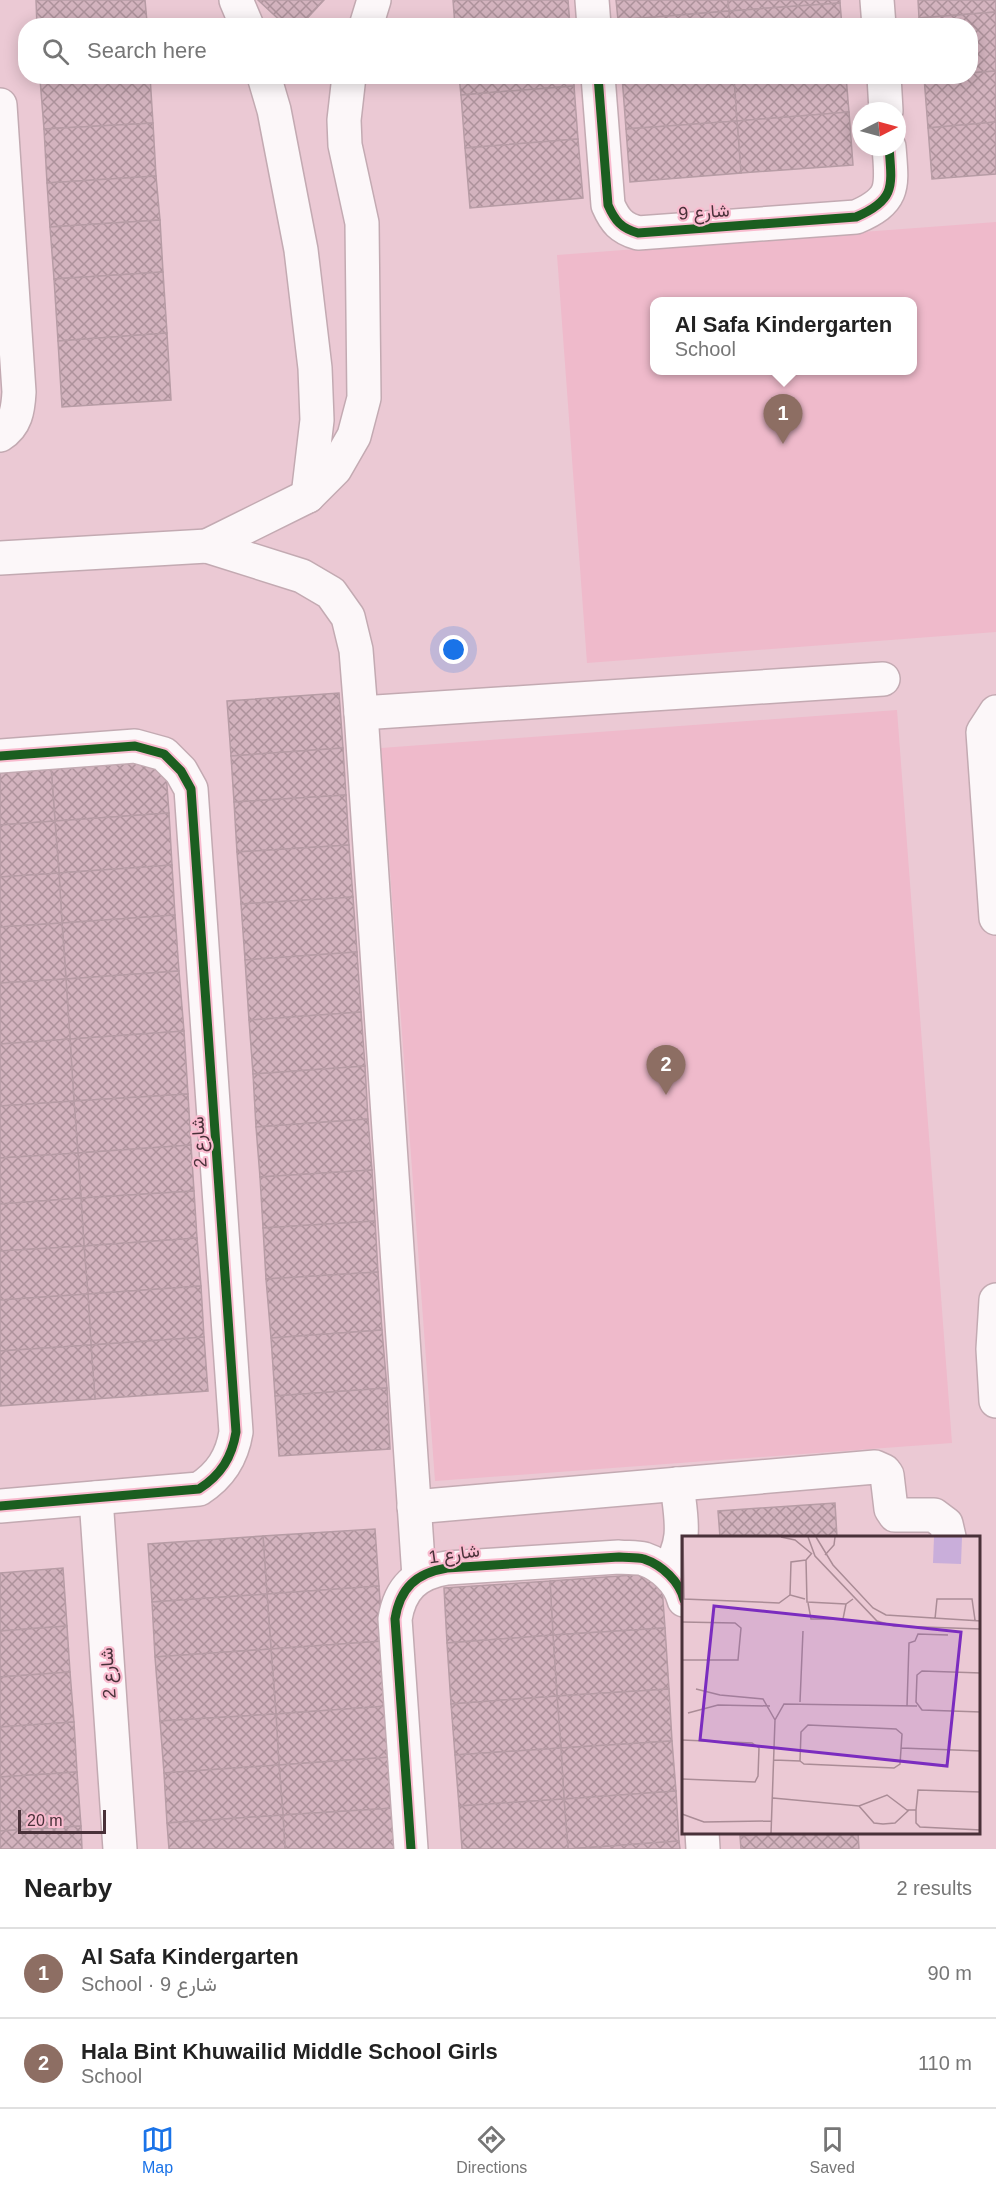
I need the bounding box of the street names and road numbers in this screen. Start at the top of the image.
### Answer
street label: شارع 9 [678,200,730,226]
street label: شارع 2 [187,1116,213,1168]
street label: شارع 1 [427,1541,481,1569]
street label: شارع 2 [96,1647,122,1699]

